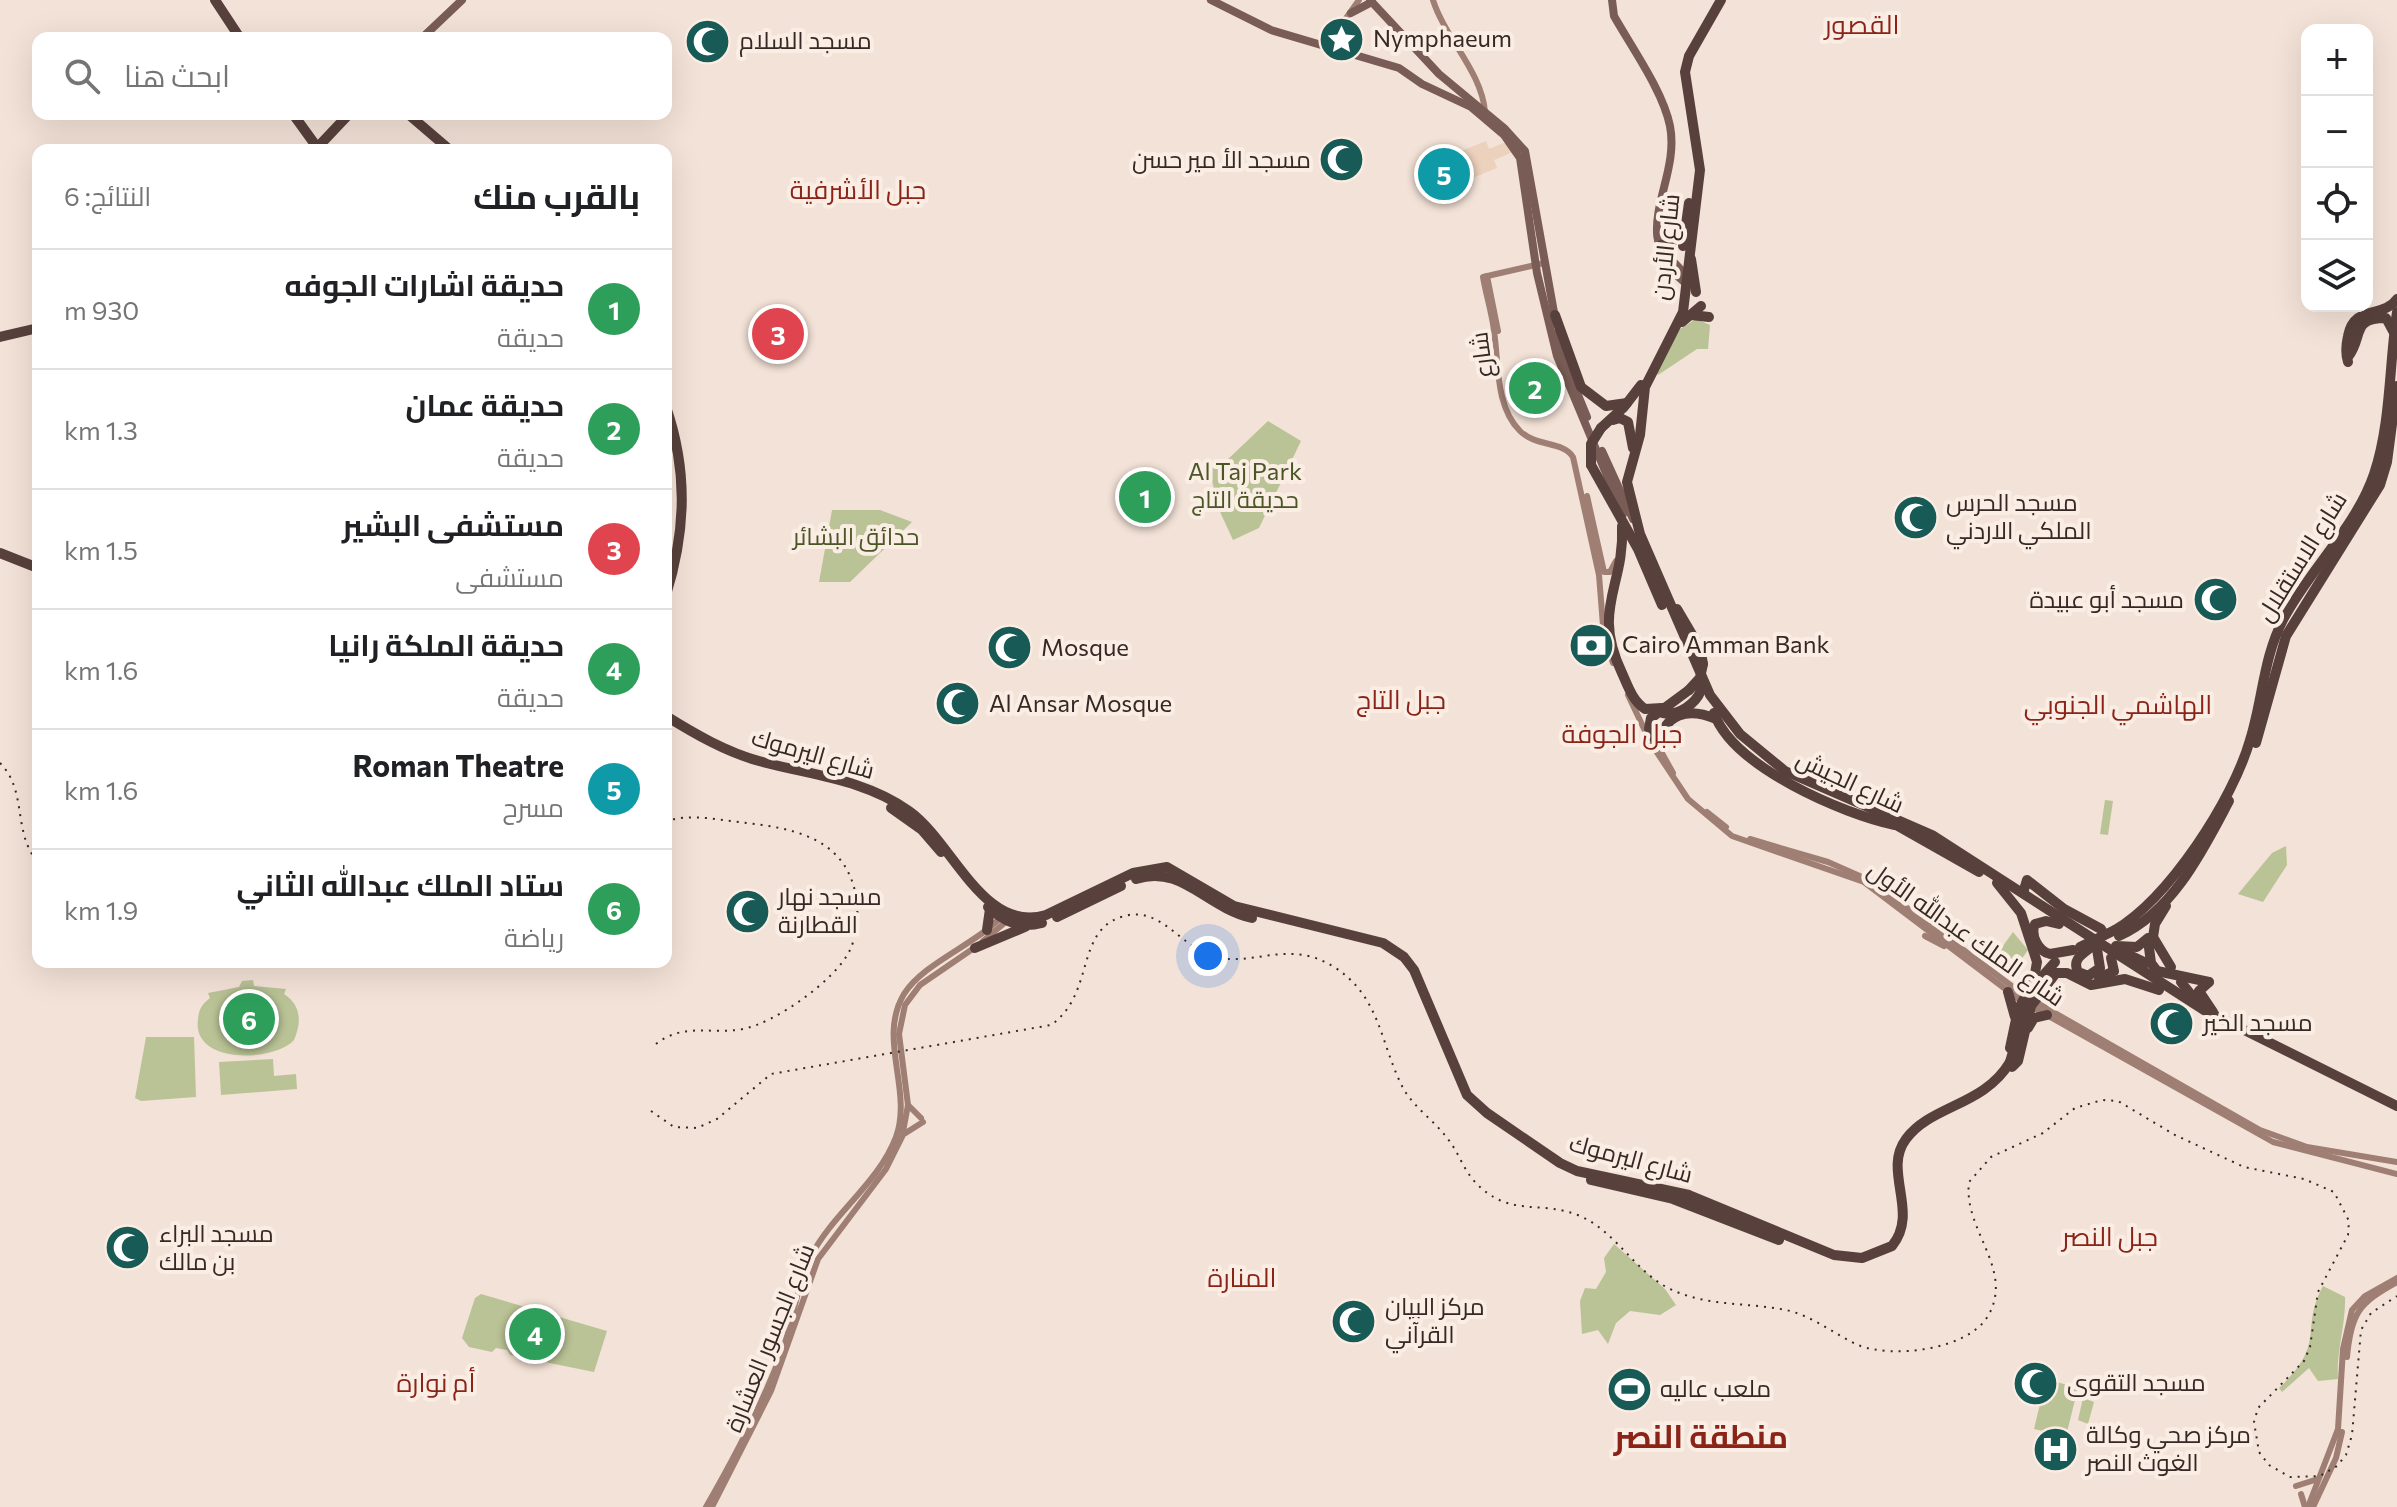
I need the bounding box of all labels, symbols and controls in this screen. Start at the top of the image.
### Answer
district label: القصور [1823,8,1899,40]
place icon: Nymphaeum [1318,15,1366,63]
mosque icon: مسجد السلام [684,17,732,65]
place label: Nymphaeum [1373,23,1512,52]
map controls [2301,24,2373,312]
button: + [2301,24,2373,96]
place label: مسجد السلام [739,25,872,57]
search box [32,32,672,120]
icon: search [60,54,104,98]
text: ابحث هنا [124,56,230,93]
button: − [2301,96,2373,168]
mosque icon: مسجد الأ مير حسن [1318,136,1366,184]
place label: مسجد الأ مير حسن [1132,144,1311,174]
pin: 5 [1418,144,1470,204]
button: locate [2301,168,2373,240]
district label: جبل الأشرفية [790,173,926,206]
text: بالقرب منك [473,174,640,216]
text: النتائج: 6 [64,180,151,211]
street label: شارع الأردن [1645,192,1687,302]
button: layers [2301,240,2373,312]
text: حديقة اشارات الجوفه [285,265,564,302]
text: 930 m [64,294,139,325]
text: 1 [608,294,620,325]
pin: 3 [752,304,804,364]
text: حديقة [497,321,564,352]
street label: شارع [1463,330,1501,380]
pin: 2 [1509,358,1561,418]
text: حديقة عمان [406,385,564,422]
text: 1.3 km [64,414,138,445]
text: 2 [607,414,621,445]
text: حديقة [497,441,564,472]
park label: Al Taj Park حديقة التاج [1188,456,1302,516]
pin: 1 [1119,467,1171,527]
street label: شارع الاستقلال [2249,486,2355,628]
place label: مسجد الحرس الملكي الاردني [1946,487,2092,550]
mosque icon: مسجد الحرس الملكي الاردني [1891,493,1939,541]
text: مستشفى البشير [342,505,564,542]
park label: حدائق البشائر [791,521,919,552]
text: 1.5 km [64,534,138,565]
text: 3 [606,534,622,565]
text: مستشفى [455,561,564,592]
mosque icon: مسجد أبو عبيدة [2191,576,2239,624]
place label: مسجد أبو عبيدة [2030,584,2184,613]
bank icon: Cairo Amman Bank [1567,621,1615,669]
mosque icon: Mosque [986,624,1034,672]
text: حديقة الملكة رانيا [328,625,564,662]
place label: Cairo Amman Bank [1622,629,1829,658]
place label: Mosque [1041,632,1129,661]
text: 1.6 km [64,654,138,685]
text: 4 [606,654,622,685]
mosque icon: Al Ansar Mosque [934,680,982,728]
text: حديقة [497,681,564,712]
district label: جبل التاج [1356,683,1446,717]
place label: Al Ansar Mosque [989,688,1172,717]
district label: الهاشمي الجنوبي [2024,688,2212,726]
district label: جبل الجوفة [1562,717,1682,750]
street label: شارع اليرموك [748,721,878,787]
street label: شارع الجيش [1791,743,1909,821]
text: Roman Theatre [353,746,564,783]
text: 1.6 km [64,774,138,805]
text: 5 [606,774,622,805]
text: مسرح [503,791,564,822]
street label: شارع الملك عبدالله الأول [1861,854,2071,1014]
text: ستاد الملك عبدالله الثاني [236,865,564,902]
place label: مسجد نهار القطارنة [776,881,882,938]
mosque icon: مسجد نهار القطارنة [723,887,771,935]
text: 1.9 km [64,894,138,925]
text: 6 [606,894,622,925]
text: رياضة [504,921,564,952]
your location [1188,936,1228,976]
pin: 6 [223,989,275,1049]
mosque icon: مسجد الخير [2148,999,2196,1047]
place label: مسجد الخير [2201,1007,2313,1036]
street label: شارع اليرموك [1566,1127,1696,1191]
place label: مسجد البراء بن مالك [159,1218,274,1276]
district label: جبل النصر [2060,1220,2158,1253]
mosque icon: مسجد البراء بن مالك [104,1224,152,1272]
street label: شارع الجسور العشارة [718,1239,822,1437]
district label: المنارة [1207,1261,1277,1293]
place label: مركز البيان القرآني [1385,1291,1485,1354]
mosque icon: مركز البيان القرآني [1330,1297,1378,1345]
pin: 4 [509,1304,561,1364]
mosque icon: مسجد التقوى [2012,1359,2060,1407]
sports icon: ملعب عاليه [1605,1365,1653,1413]
district label: أم نوارة [396,1366,476,1401]
place label: مسجد التقوى [2067,1367,2206,1397]
place label: ملعب عاليه [1660,1373,1771,1402]
district label: منطقة النصر [1613,1415,1788,1456]
place label: مركز صحي وكالة الغوث النصر [2084,1419,2251,1476]
hospital icon: مركز صحي وكالة الغوث النصر [2031,1425,2079,1473]

